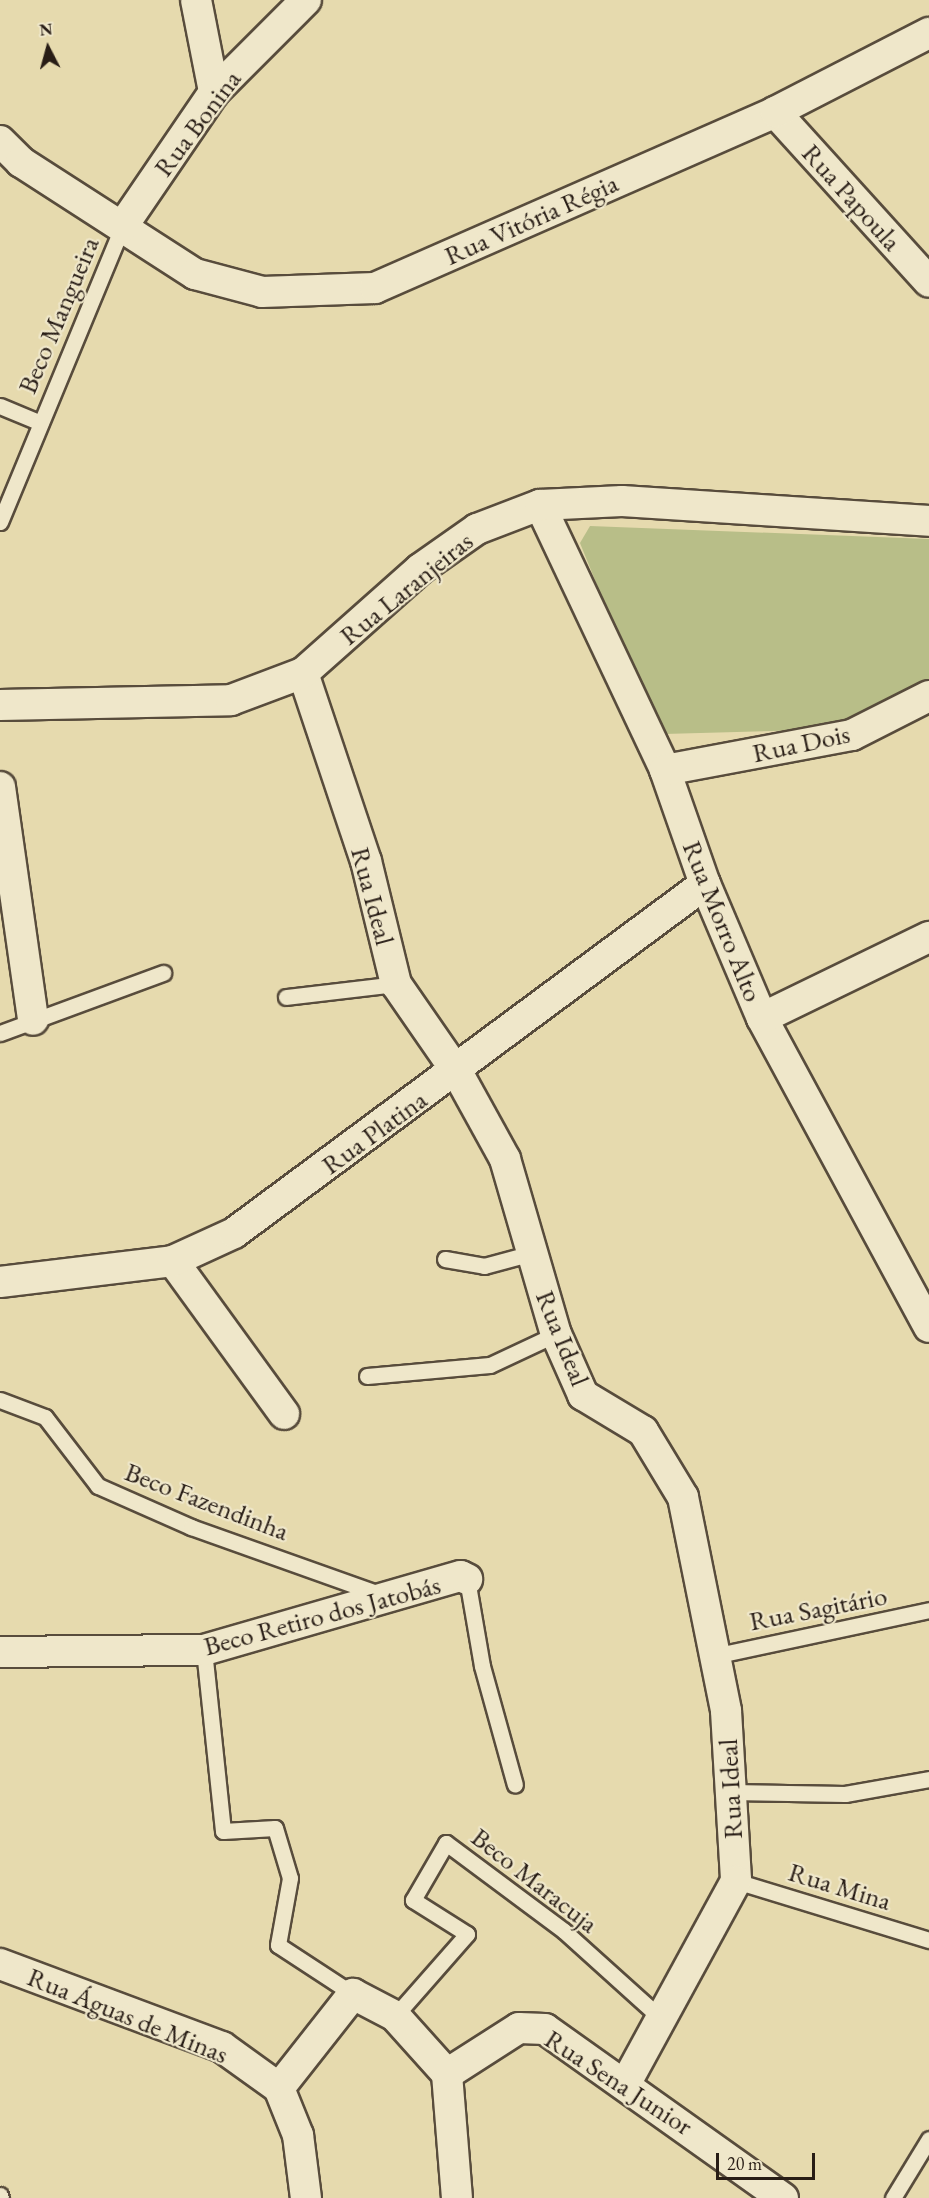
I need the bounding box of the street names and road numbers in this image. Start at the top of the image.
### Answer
street label: Rua Bonina [147,63,247,183]
street label: Rua Papoula [796,137,908,257]
street label: Rua Vitória Régia [439,166,623,272]
street label: Beco Mangueira [10,232,106,398]
street label: Rua Laranjeiras [333,524,479,652]
street label: Rua Dois [749,717,853,769]
street label: Rua Morro Alto [676,836,770,1006]
street label: Rua Ideal [344,843,402,949]
street label: Rua Platina [315,1083,433,1181]
street label: Rua Ideal [529,1285,597,1391]
street label: Beco Fazendinha [121,1455,293,1547]
street label: Beco Retiro dos Jatobás [200,1568,444,1662]
street label: Rua Sagitário [746,1579,890,1637]
street label: Rua Ideal [711,1738,749,1840]
street label: Beco Maracuja [465,1821,605,1939]
street label: Rua Mina [785,1855,895,1917]
street label: Rua Águas de Minas [23,1960,233,2070]
street label: Rua Sena Junior [539,2022,699,2142]

